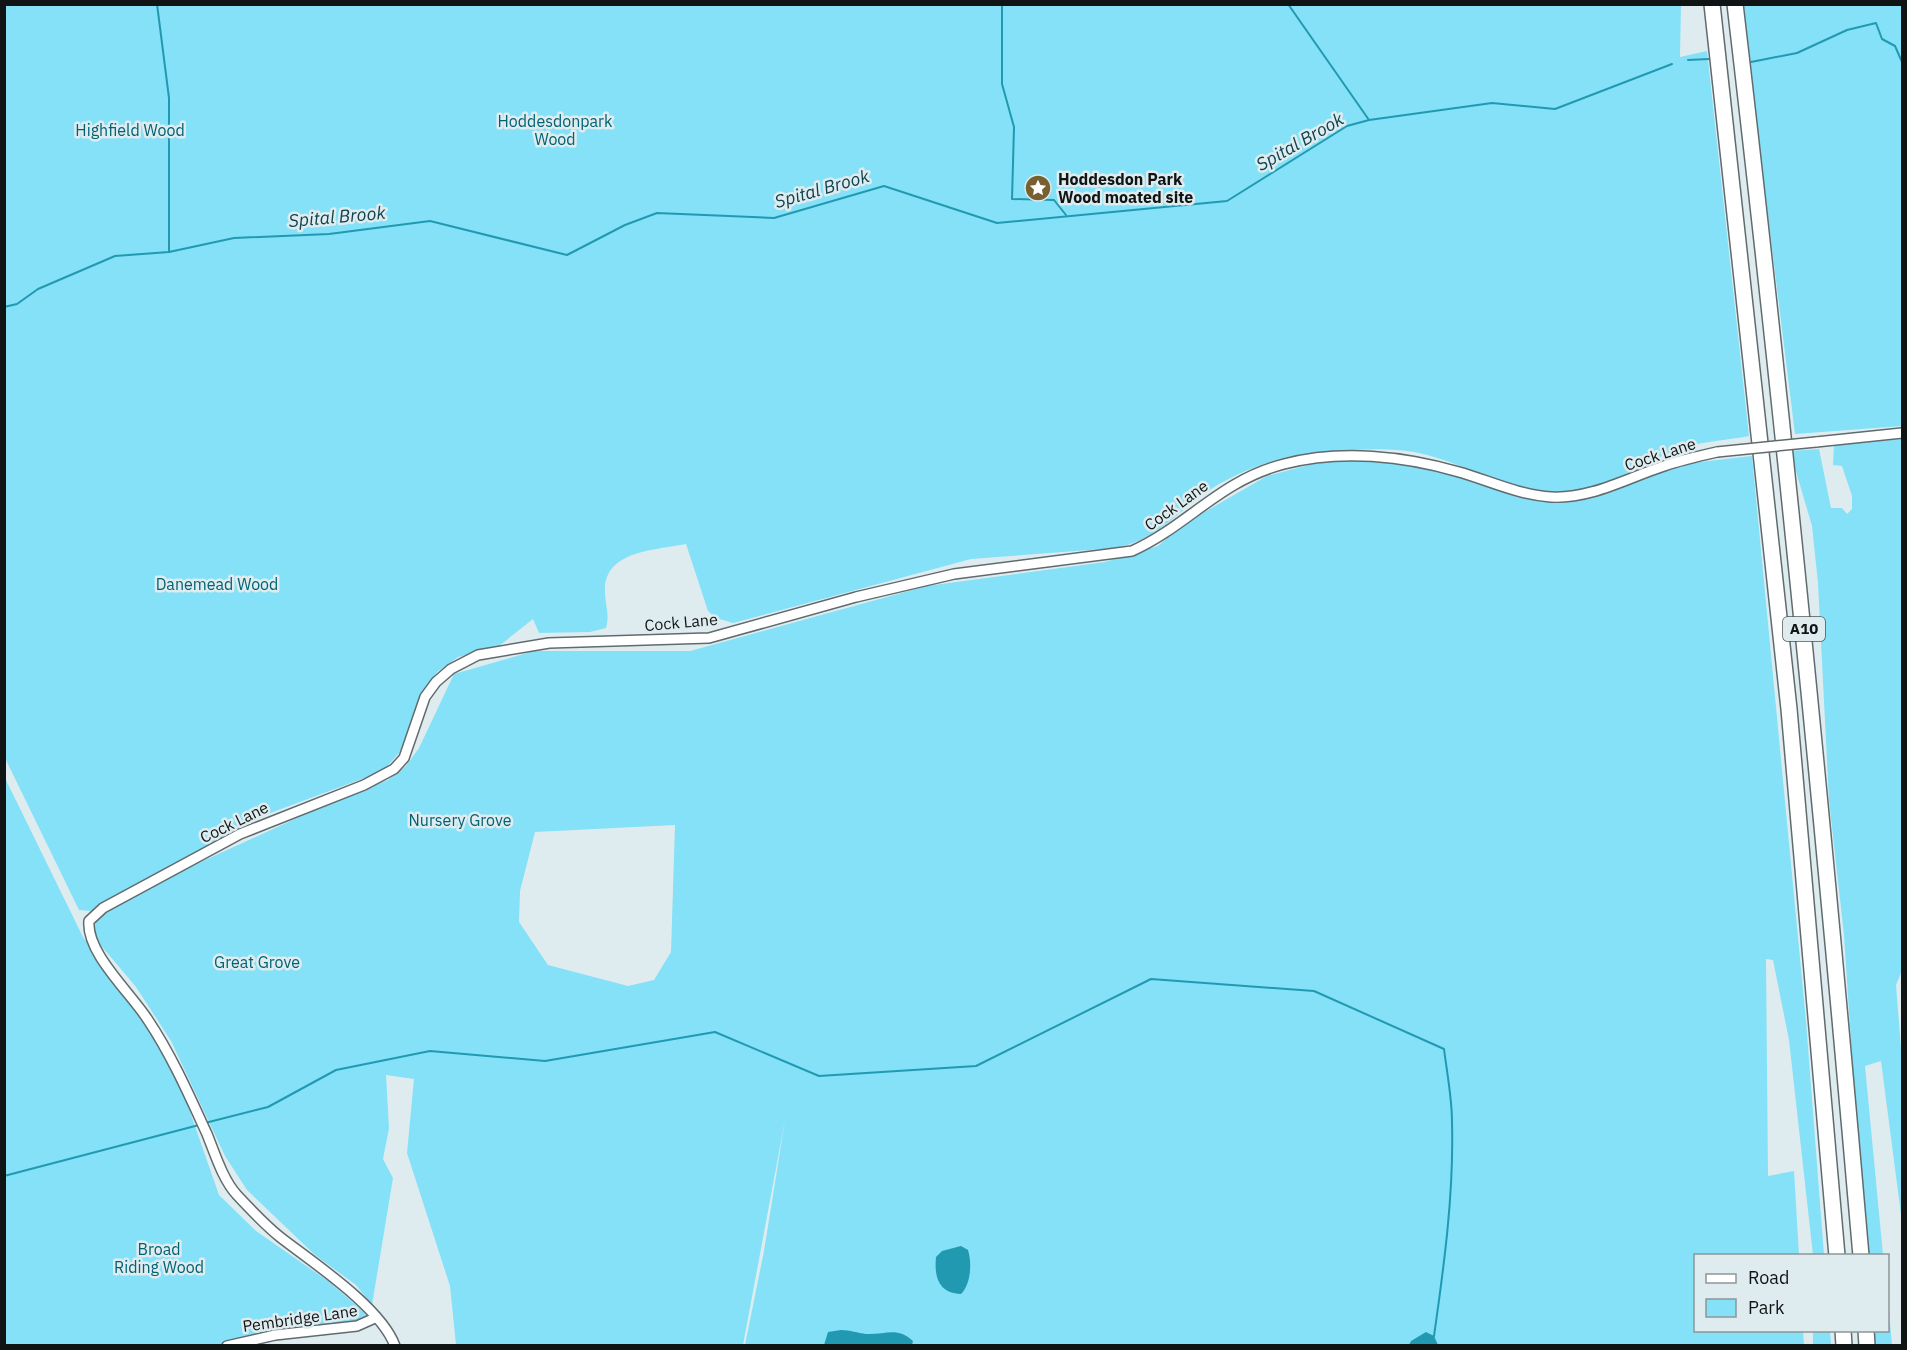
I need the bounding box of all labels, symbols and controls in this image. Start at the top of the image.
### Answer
water label: Spital Brook [1252,107,1348,176]
park label: Hoddesdonpark Wood [498,111,613,149]
park label: Highfield Wood [75,120,185,140]
water label: Spital Brook [772,164,873,213]
place label: Hoddesdon Park Wood moated site [1058,169,1193,207]
place icon: Hoddesdon Park Wood moated site [1023,173,1053,203]
water label: Spital Brook [287,201,387,232]
street label: Cock Lane [1622,433,1698,475]
street label: Cock Lane [1140,475,1212,535]
park label: Danemead Wood [156,574,278,594]
street label: Cock Lane [643,609,719,635]
road number: A10 [1783,617,1825,641]
street label: Cock Lane [197,797,272,847]
park label: Nursery Grove [409,810,512,830]
park label: Great Grove [214,952,300,972]
park label: Broad Riding Wood [114,1239,204,1277]
legend [1694,1254,1889,1332]
text: Road [1748,1266,1789,1289]
text: Park [1748,1296,1785,1319]
street label: Pembridge Lane [241,1300,359,1336]

